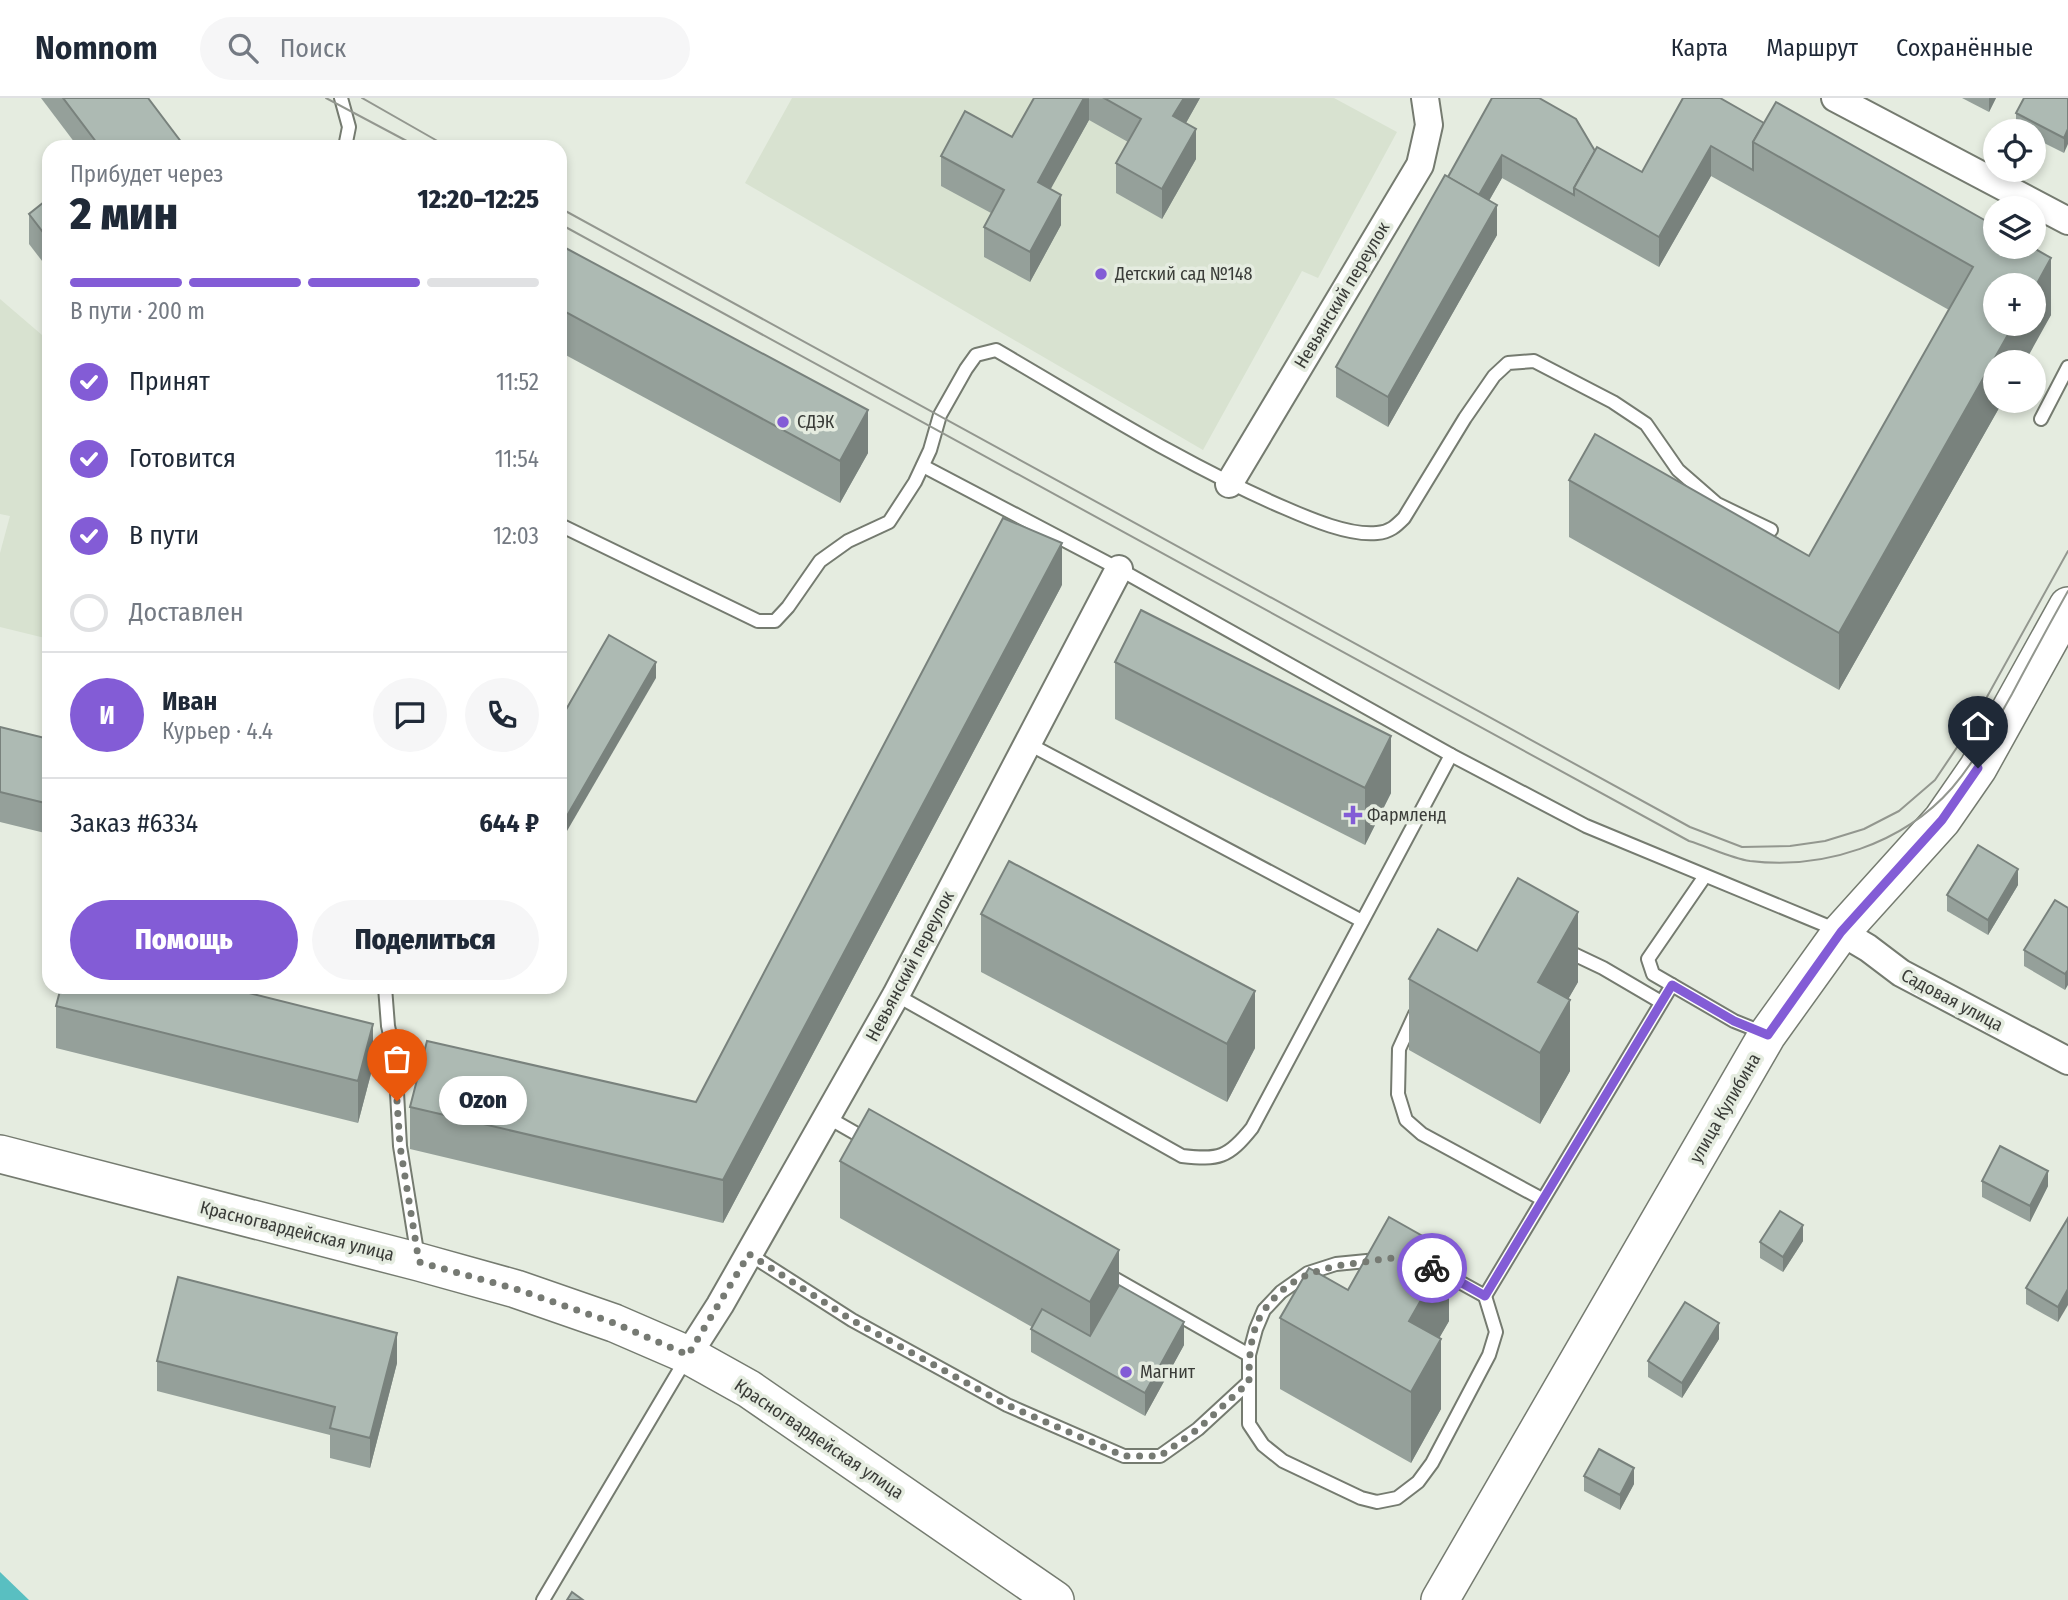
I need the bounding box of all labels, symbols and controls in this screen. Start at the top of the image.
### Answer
search box [200,17,690,80]
text: Nomnom [35,28,158,68]
icon: search [224,29,262,67]
text: Поиск [280,33,346,64]
text: Карта [1671,34,1728,62]
text: Маршрут [1766,34,1858,62]
text: Сохранённые [1896,34,2033,62]
map controls [1983,119,2046,413]
button: locate [1983,119,2046,182]
text: Прибудет через [70,160,223,188]
text: 12:20–12:25 [418,184,539,215]
text: 2 мин [70,186,178,241]
button: layers [1983,196,2046,259]
street label: Невьянский переулок [1290,217,1395,372]
place label: Детский сад №148 [1114,263,1253,285]
marker: Детский сад №148 [1093,266,1109,282]
button: + [1983,273,2046,336]
text: В пути · 200 m [70,297,205,325]
button: − [1983,350,2046,413]
icon: check [70,363,108,401]
text: Принят [129,366,210,397]
text: 11:52 [496,368,539,396]
place label: СДЭК [797,411,835,433]
marker: СДЭК [775,414,791,430]
icon: check [70,440,108,478]
text: Готовится [129,443,236,474]
text: 11:54 [495,445,539,473]
icon: check [70,517,108,555]
text: В пути [129,520,199,551]
text: 12:03 [493,522,539,550]
text: Доставлен [129,597,244,628]
button: chat [373,678,447,752]
button: phone [465,678,539,752]
text: Иван [162,686,217,717]
pin [1948,696,2008,768]
text: И [99,700,115,731]
icon: home [1959,707,1997,745]
text: Курьер · 4.4 [162,717,273,745]
place label: Фармленд [1367,804,1446,826]
marker: Фармленд [1345,807,1361,823]
text: Заказ #6334 [70,808,198,839]
text: 644 ₽ [479,808,539,839]
street label: Невьянский переулок [861,887,959,1045]
button: Помощь [70,900,298,980]
button: Поделиться [312,900,539,980]
street label: Садовая улица [1897,964,2007,1036]
pin [367,1029,427,1101]
icon: bag [378,1040,416,1078]
street label: улица Кулибина [1685,1049,1765,1167]
callout: Ozon [439,1076,526,1126]
text: Ozon [459,1086,507,1114]
street label: Красногвардейская улица [198,1196,396,1266]
courier [1397,1233,1467,1303]
icon: bike [1413,1249,1451,1287]
place label: Магнит [1140,1361,1196,1383]
marker: Магнит [1118,1364,1134,1380]
street label: Красногвардейская улица [730,1374,908,1504]

